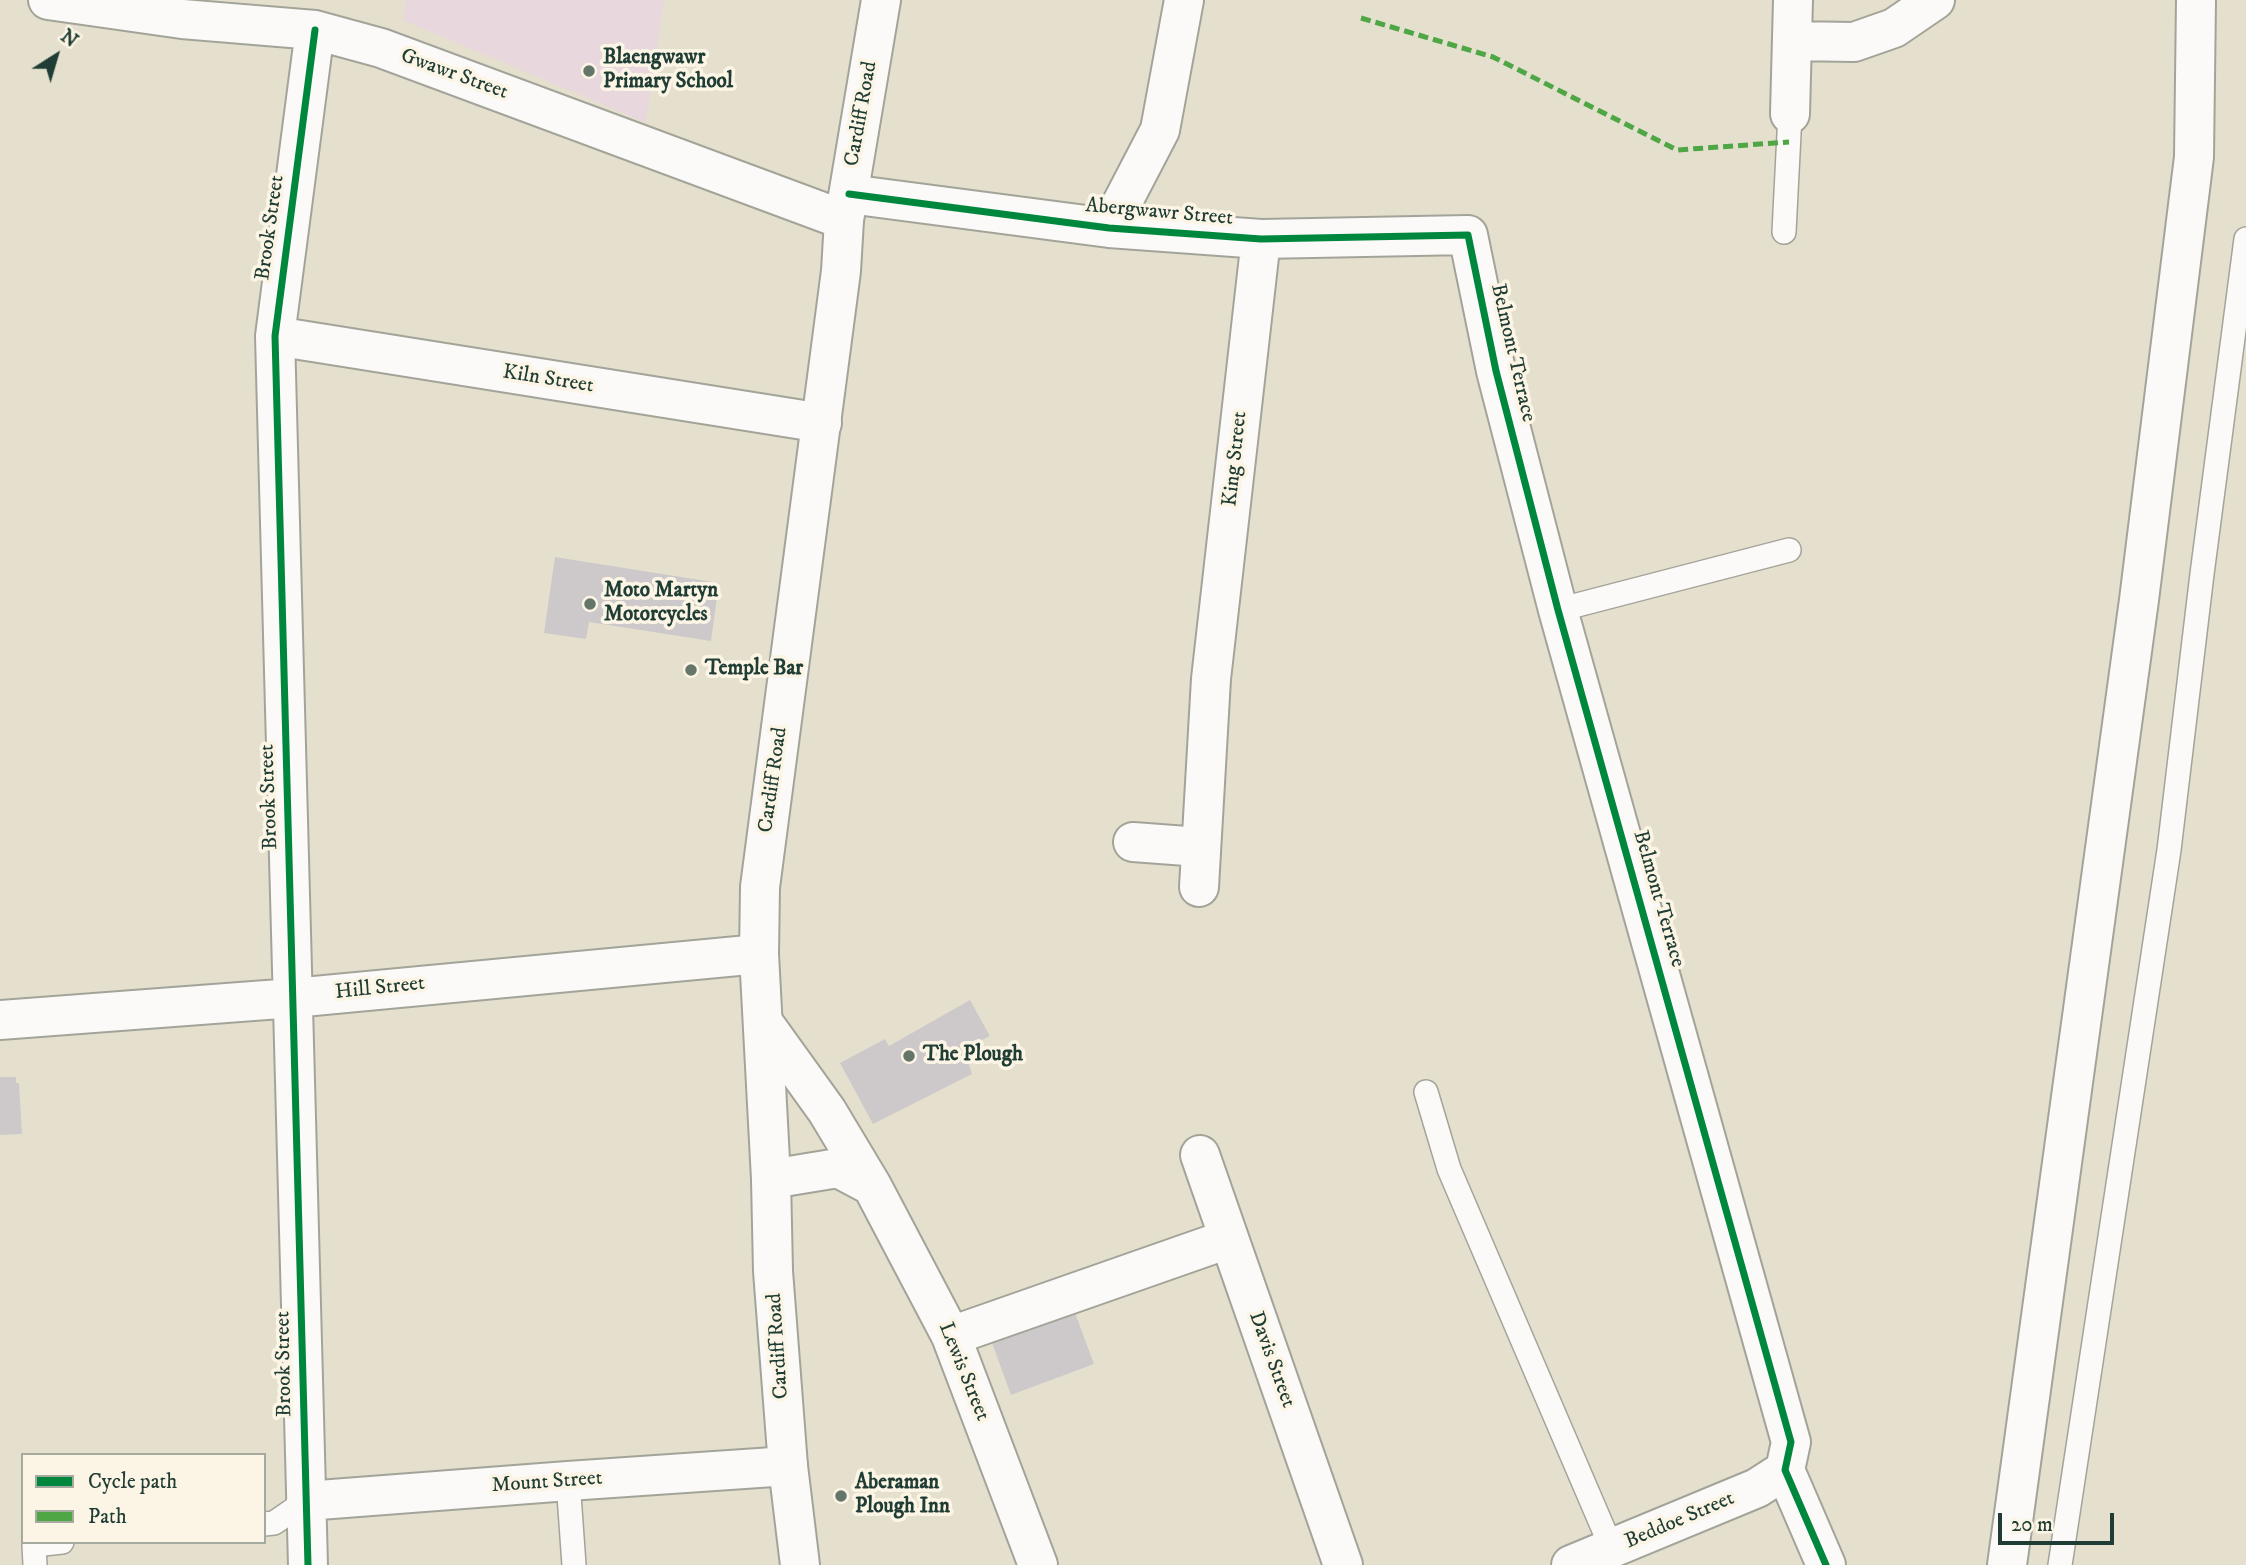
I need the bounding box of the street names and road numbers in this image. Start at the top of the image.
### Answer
street label: Gwawr Street [397,44,511,106]
street label: Cardiff Road [840,60,884,168]
street label: Brook Street [251,174,291,282]
street label: Abergwawr Street [1084,194,1234,232]
street label: Belmont Terrace [1484,281,1540,425]
street label: Kiln Street [501,360,595,400]
street label: King Street [1218,410,1254,508]
street label: Cardiff Road [754,726,794,834]
street label: Brook Street [256,744,284,850]
street label: Belmont Terrace [1626,828,1690,970]
street label: Hill Street [334,972,426,1006]
street label: Cardiff Road [763,1292,795,1400]
street label: Davis Street [1242,1309,1300,1411]
street label: Brook Street [271,1311,299,1417]
street label: Lewis Street [932,1319,994,1425]
street label: Mount Street [491,1467,603,1499]
street label: Beddoe Street [1622,1487,1738,1555]

